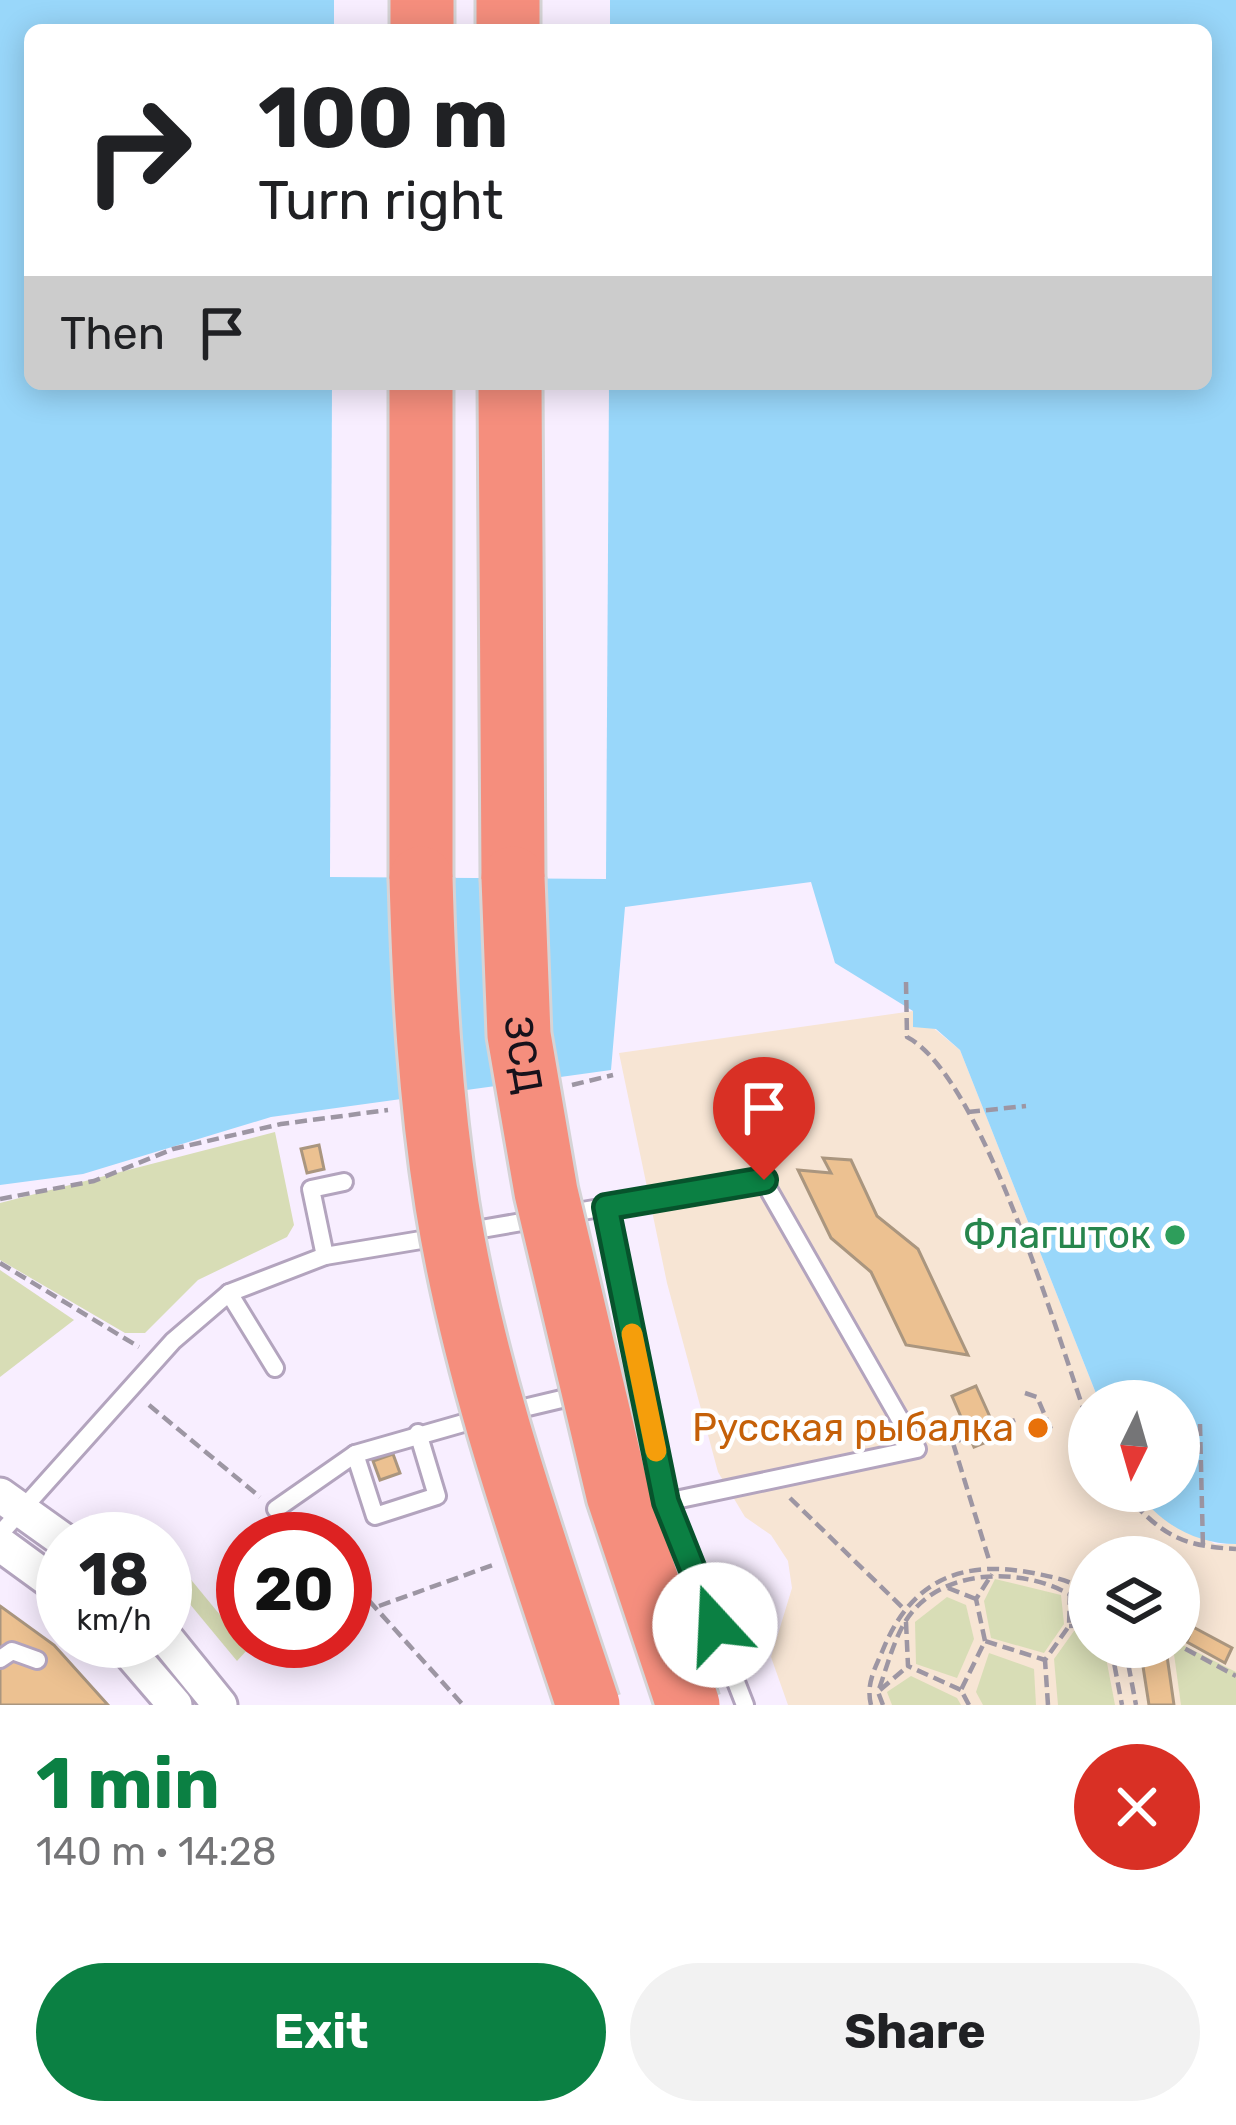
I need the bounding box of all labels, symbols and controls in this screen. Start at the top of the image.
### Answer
text: 100 m [258,68,509,168]
icon: right [60,72,216,228]
text: Turn right [258,169,503,233]
icon: arrive [189,300,255,366]
text: Then [60,307,165,360]
street label: ЗСД [495,1015,552,1097]
pin [713,1057,815,1180]
icon: arrive [731,1075,797,1141]
place label: Флагшток [963,1212,1151,1258]
marker: Флагшток [1162,1222,1188,1248]
north arrow [1068,1380,1200,1512]
map controls [1068,1380,1200,1668]
place label: Русская рыбалка [692,1405,1014,1451]
marker: Русская рыбалка [1025,1415,1051,1441]
speed limit sign: 20 [216,1512,372,1668]
button: layers [1068,1536,1200,1668]
text: 18 [79,1539,149,1610]
position arrow [652,1562,778,1688]
text: km/h [77,1602,151,1638]
text: 1 min [36,1741,220,1826]
button: close [1074,1744,1200,1870]
text: 140 m · 14:28 [36,1829,276,1875]
button: Exit [36,1963,606,2101]
button: Share [630,1963,1200,2101]

